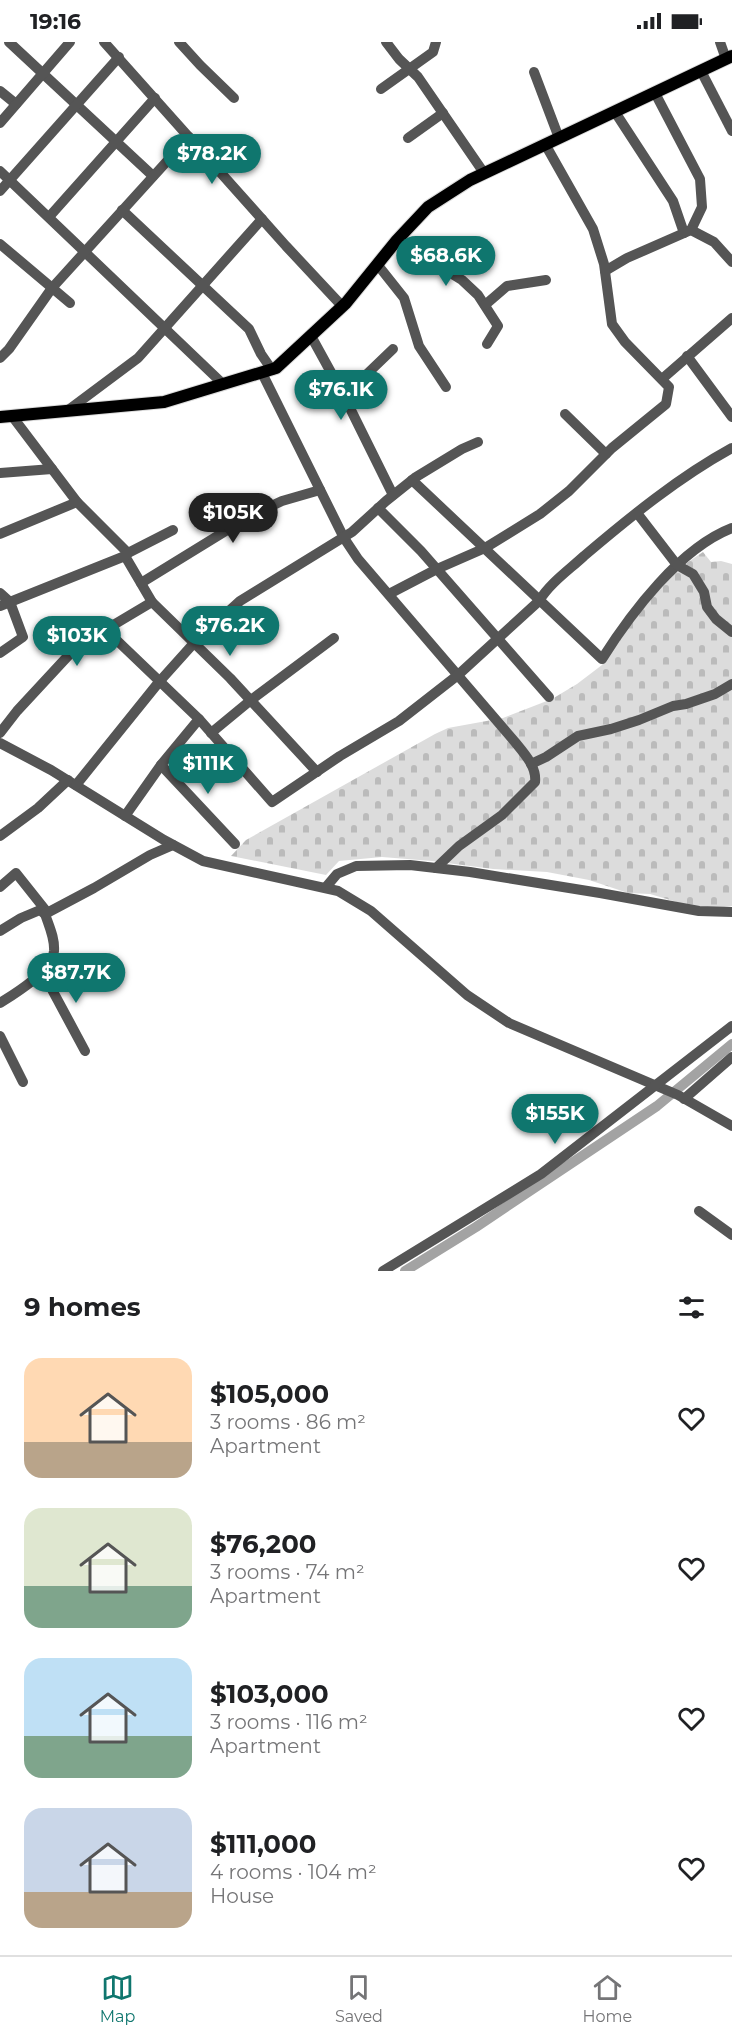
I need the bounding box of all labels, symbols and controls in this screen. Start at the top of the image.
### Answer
text: 19:16 [30,8,81,35]
pin: $78.2K [163,134,261,185]
text: $78.2K [177,141,247,165]
pin: $68.6K [397,236,495,287]
text: $68.6K [410,243,482,267]
pin: $76.1K [292,370,390,421]
text: $76.1K [308,377,374,401]
pin: $105K [191,493,275,544]
text: $105K [203,500,263,524]
pin: $76.2K [181,606,279,657]
text: $76.2K [195,613,265,637]
pin: $103K [35,616,119,667]
text: $103K [47,623,107,647]
pin: $111K [166,744,250,795]
text: $111K [183,751,233,775]
pin: $87.7K [27,953,125,1004]
text: $87.7K [41,960,111,984]
pin: $155K [513,1094,597,1145]
text: $155K [526,1101,584,1125]
text: 9 homes [24,1291,141,1323]
icon: filters [675,1291,708,1324]
text: $105,000 [210,1378,329,1410]
icon: home [72,1382,144,1454]
icon: heart [675,1402,708,1435]
text: 3 rooms · 86 m² [210,1410,366,1434]
text: Apartment [210,1434,321,1458]
text: $76,200 [210,1528,316,1560]
icon: home [72,1532,144,1604]
icon: heart [675,1552,708,1585]
text: 3 rooms · 74 m² [210,1560,365,1584]
text: Apartment [210,1584,321,1608]
text: $103,000 [210,1678,329,1710]
icon: home [72,1682,144,1754]
icon: heart [675,1702,708,1735]
text: 3 rooms · 116 m² [210,1710,368,1734]
text: Apartment [210,1734,321,1758]
text: $111,000 [210,1828,316,1860]
icon: home [72,1832,144,1904]
icon: heart [675,1852,708,1885]
text: 4 rooms · 104 m² [210,1860,377,1884]
text: House [210,1884,274,1908]
tab: Map [100,1971,135,2026]
tab: Saved [335,1971,383,2026]
tab: Home [583,1971,632,2026]

